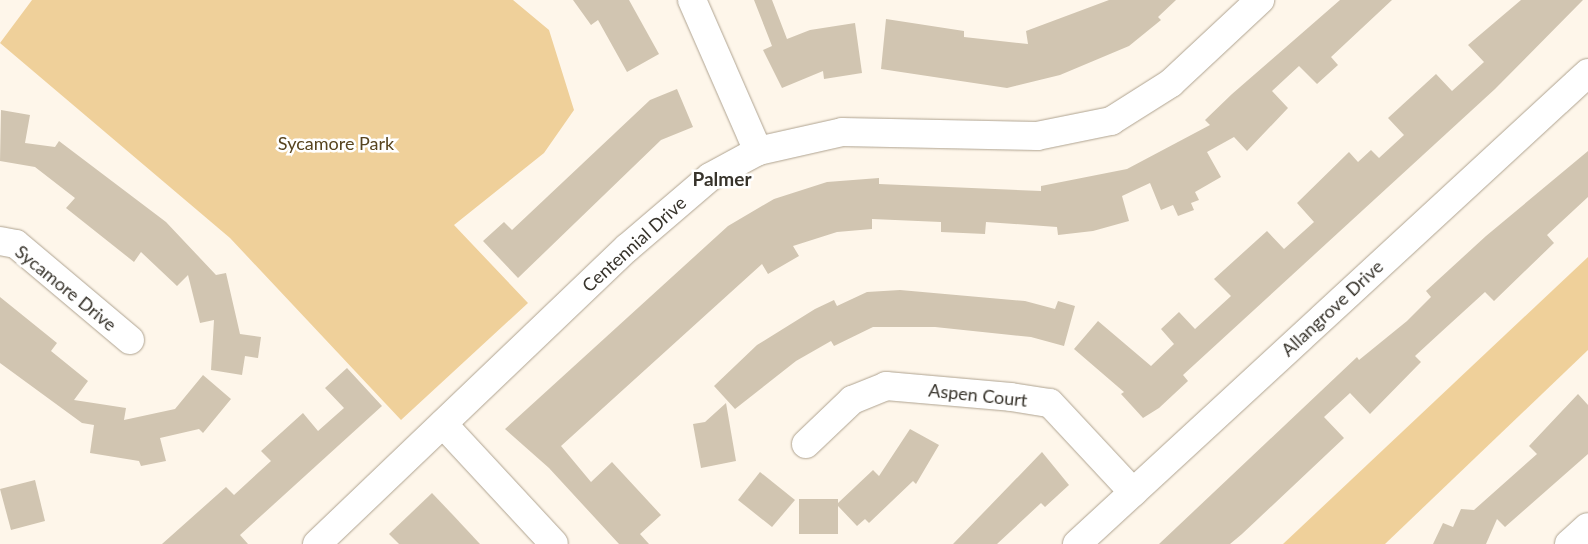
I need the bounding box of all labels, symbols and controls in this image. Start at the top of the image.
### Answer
park label: Sycamore Park [278,132,394,154]
district label: Palmer [693,168,751,190]
street label: Centennial Drive [578,192,690,296]
street label: Sycamore Drive [11,241,121,335]
street label: Allangrove Drive [1277,255,1387,361]
street label: Aspen Court [927,379,1029,411]

